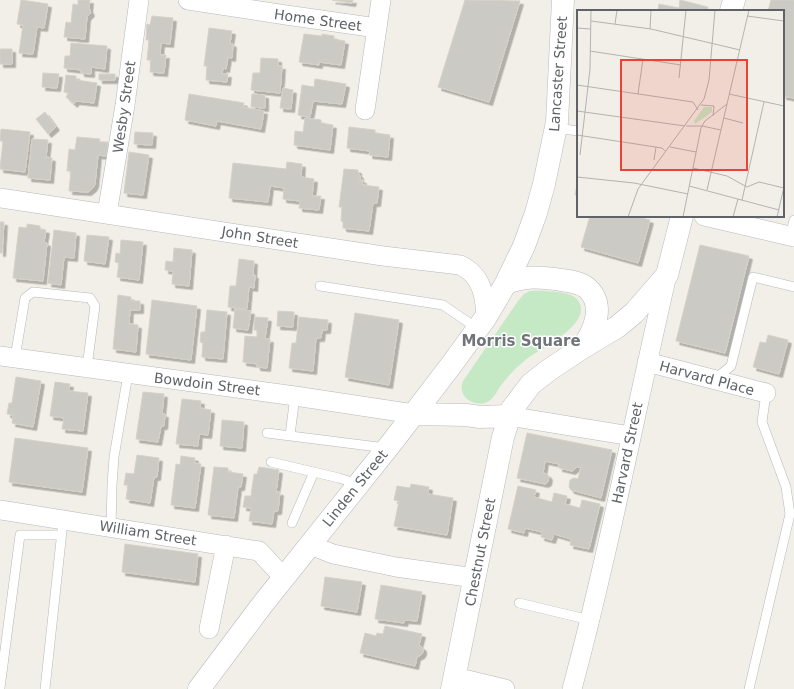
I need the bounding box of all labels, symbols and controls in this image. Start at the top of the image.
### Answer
street label: Home Street [273,6,363,34]
inset map [577,10,784,217]
street label: Lancaster Street [546,15,570,132]
street label: Wesby Street [110,59,138,154]
street label: John Street [220,223,300,251]
district label: Morris Square [461,332,581,350]
street label: Harvard Place [658,358,756,398]
street label: Bowdoin Street [153,370,261,399]
street label: Harvard Street [608,400,646,505]
street label: Linden Street [319,446,391,530]
street label: Chestnut Street [462,496,498,608]
street label: William Street [98,517,198,549]

